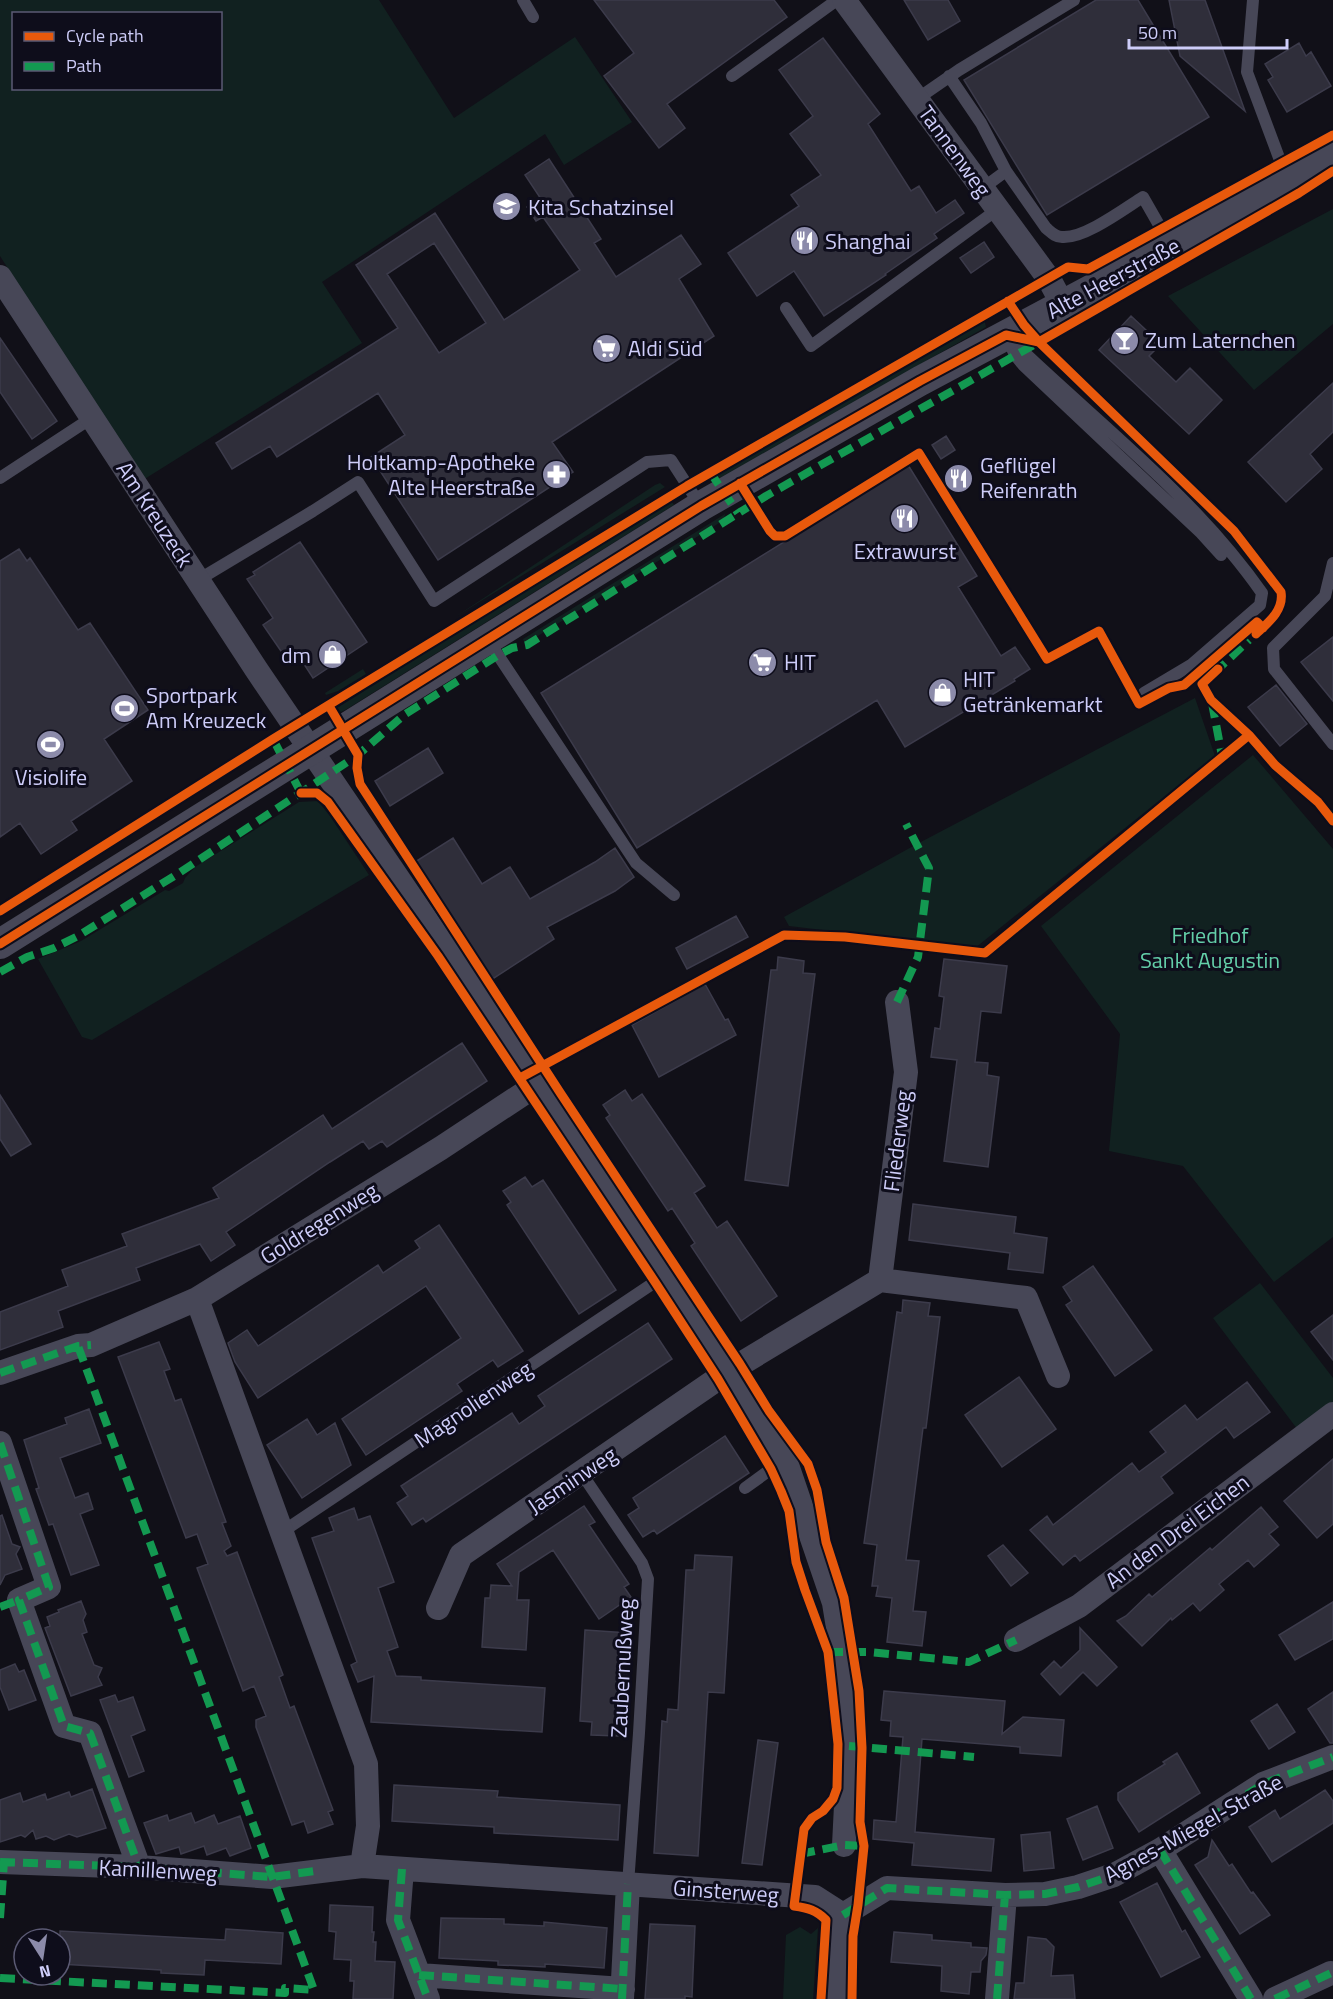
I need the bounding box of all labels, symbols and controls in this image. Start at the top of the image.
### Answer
legend [12,12,222,90]
scale bar [1129,12,1286,50]
text: 50 m [1138,19,1177,46]
text: Cycle path [66,22,144,49]
text: Path [66,52,102,79]
street label: Tannenweg [910,98,1000,204]
place label: Kita Schatzinsel [528,190,674,224]
school or university icon: Kita Schatzinsel [491,191,523,223]
place label: Shanghai [825,224,911,258]
restaurant icon: Shanghai [788,225,820,257]
street label: Alte Heerstraße [1040,229,1186,327]
place label: Zum Laternchen [1145,323,1296,357]
bar icon: Zum Laternchen [1108,324,1140,356]
place label: Aldi Süd [628,331,703,365]
supermarket icon: Aldi Süd [591,332,623,364]
place label: Holtkamp-Apotheke Alte Heerstraße [347,445,535,504]
place label: Geflügel Reifenrath [980,448,1077,507]
street label: Am Kreuzeck [108,454,202,574]
pharmacy icon: Holtkamp-Apotheke Alte Heerstraße [540,459,572,491]
restaurant icon: Geflügel Reifenrath [943,462,975,494]
restaurant icon: Extrawurst [889,503,921,535]
place label: Extrawurst [854,534,957,568]
place label: dm [281,638,311,672]
shop icon: dm [316,639,348,671]
place label: HIT [784,645,816,679]
supermarket icon: HIT [747,646,779,678]
place label: HIT Getränkemarkt [963,662,1103,721]
shop icon: HIT Getränkemarkt [926,676,958,708]
place label: Sportpark Am Kreuzeck [146,678,267,737]
sports icon: Sportpark Am Kreuzeck [109,692,141,724]
sports icon: Visiolife [35,729,67,761]
place label: Visiolife [15,760,87,794]
park label: Friedhof Sankt Augustin [1140,918,1280,977]
street label: Fliederweg [874,1088,920,1194]
street label: Goldregenweg [253,1173,385,1273]
street label: Magnolienweg [407,1352,539,1456]
street label: Jasminweg [520,1437,624,1523]
street label: An den Drei Eichen [1098,1465,1256,1597]
street label: Zaubernußweg [601,1597,643,1739]
street label: Agnes-Miegel-Straße [1097,1765,1289,1891]
street label: Kamillenweg [98,1850,218,1890]
street label: Ginsterweg [672,1870,780,1912]
north arrow [12,1927,72,1987]
text: N [37,1959,53,1985]

